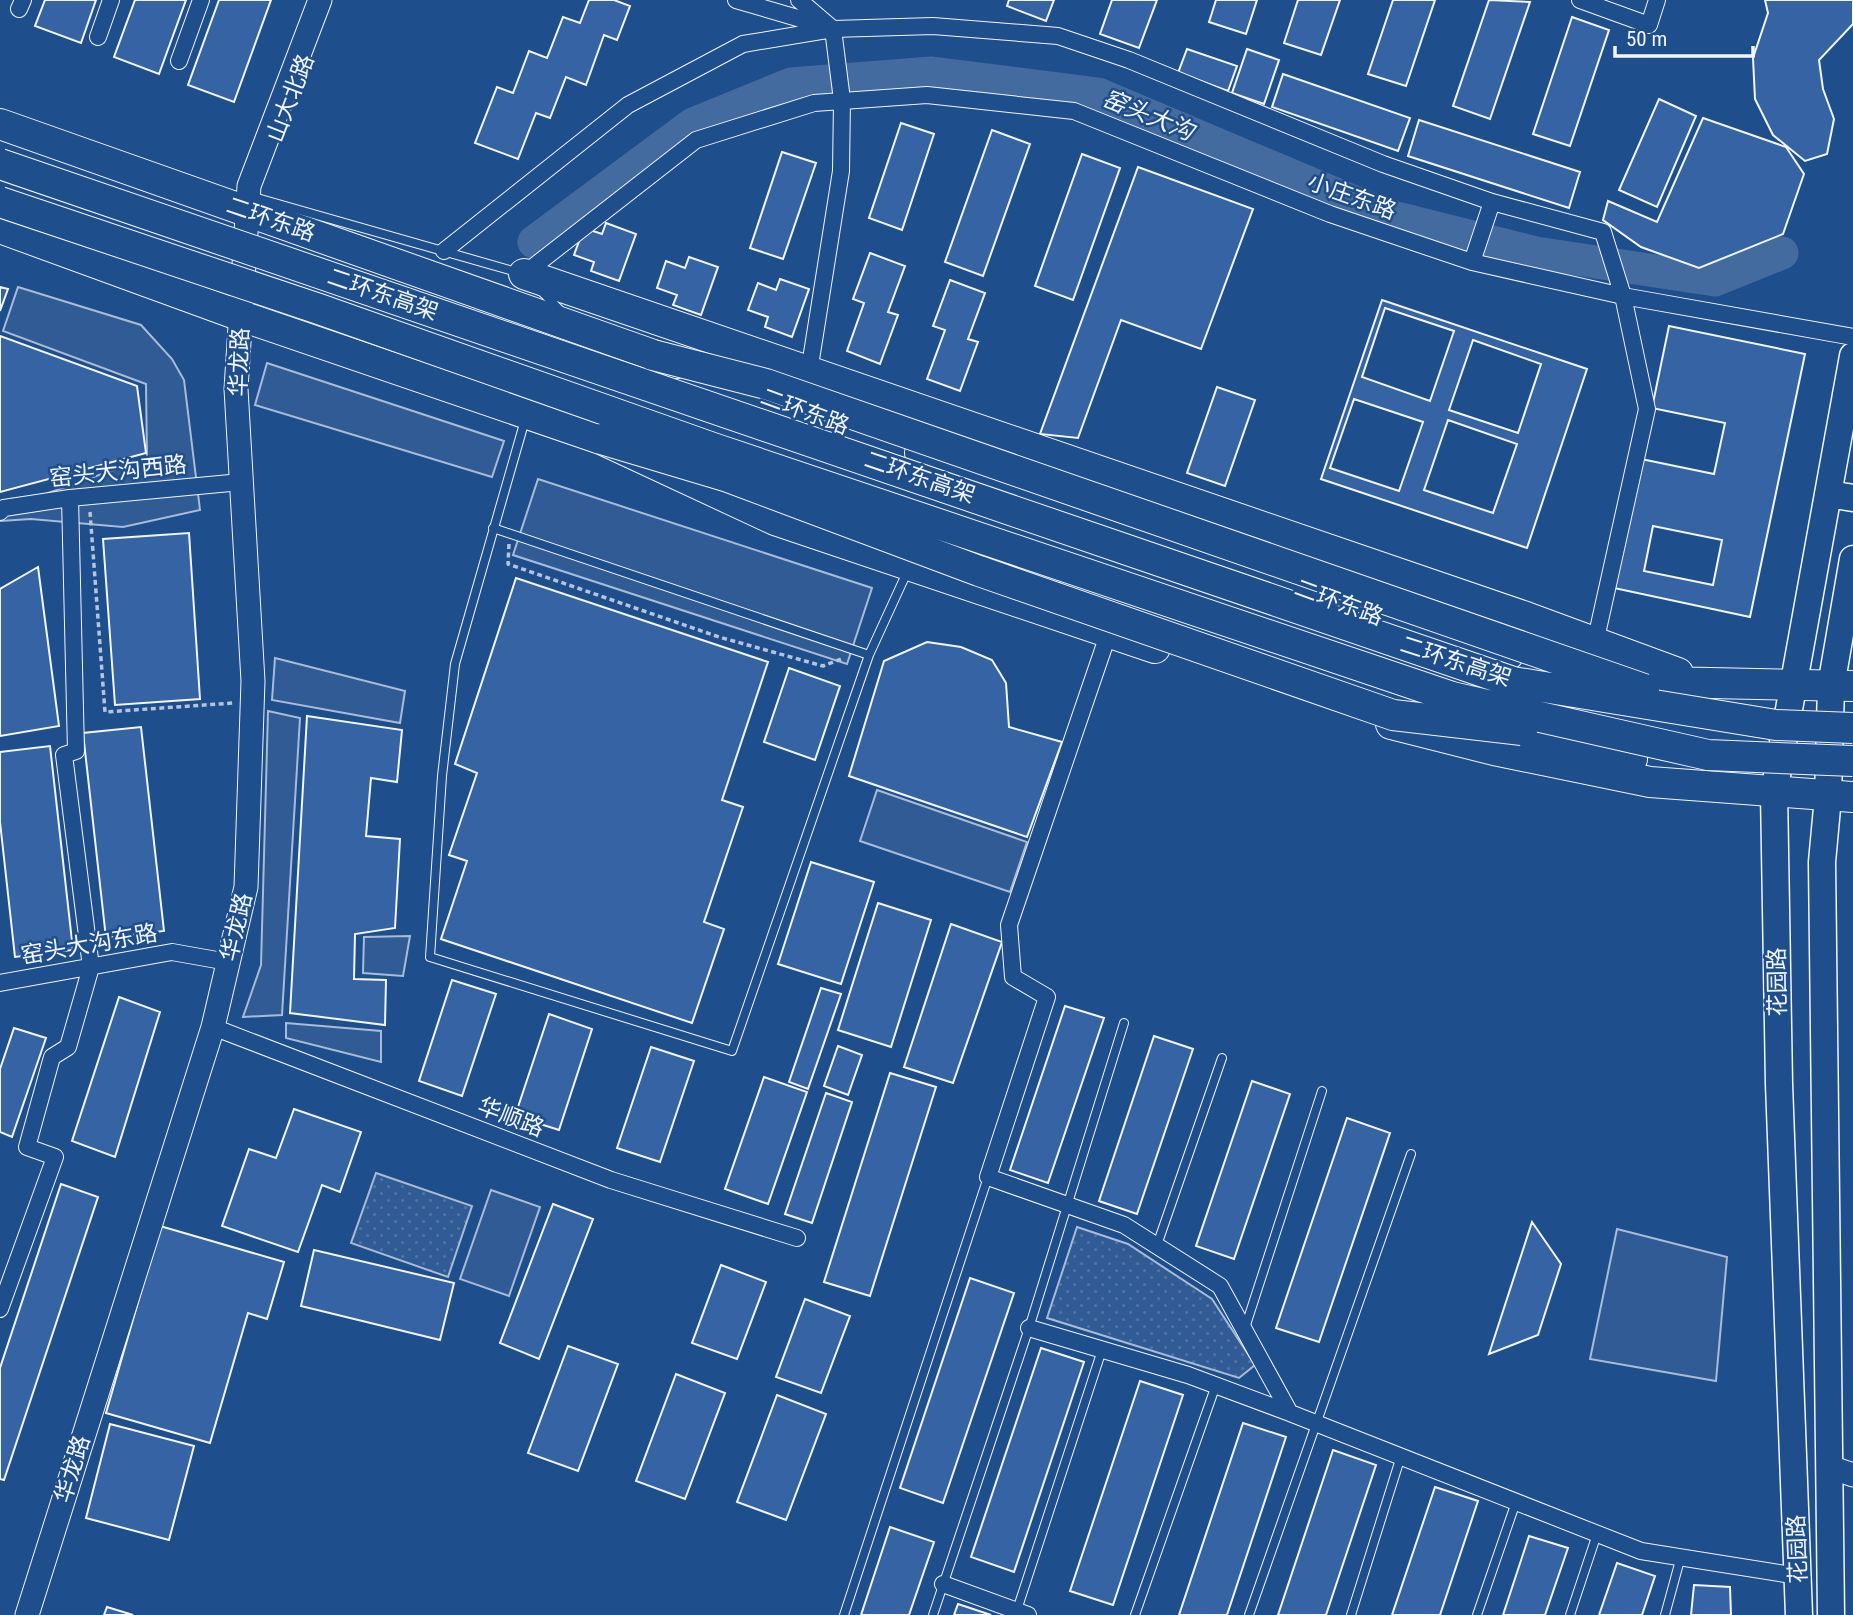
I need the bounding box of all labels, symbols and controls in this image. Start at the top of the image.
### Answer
scale bar [1615,14,1753,58]
text: 50 m [1626,27,1667,51]
street label: 山大北路 [261,50,320,146]
water label: 窑头大沟 [1098,84,1201,147]
street label: 小庄东路 [1304,168,1400,225]
street label: 二环东路 [223,192,319,247]
street label: 二环东高架 [324,263,442,326]
street label: 华龙路 [225,327,254,397]
street label: 二环东路 [757,383,853,440]
street label: 二环东高架 [861,446,979,509]
street label: 窑头大沟西路 [48,451,188,492]
street label: 二环东路 [1291,574,1387,631]
street label: 二环东高架 [1397,631,1515,692]
street label: 华龙路 [216,890,257,964]
street label: 窑头大沟东路 [19,919,159,970]
street label: 花园路 [1763,947,1792,1017]
street label: 华顺路 [474,1092,548,1142]
street label: 华龙路 [49,1432,95,1506]
street label: 花园路 [1783,1514,1812,1584]

